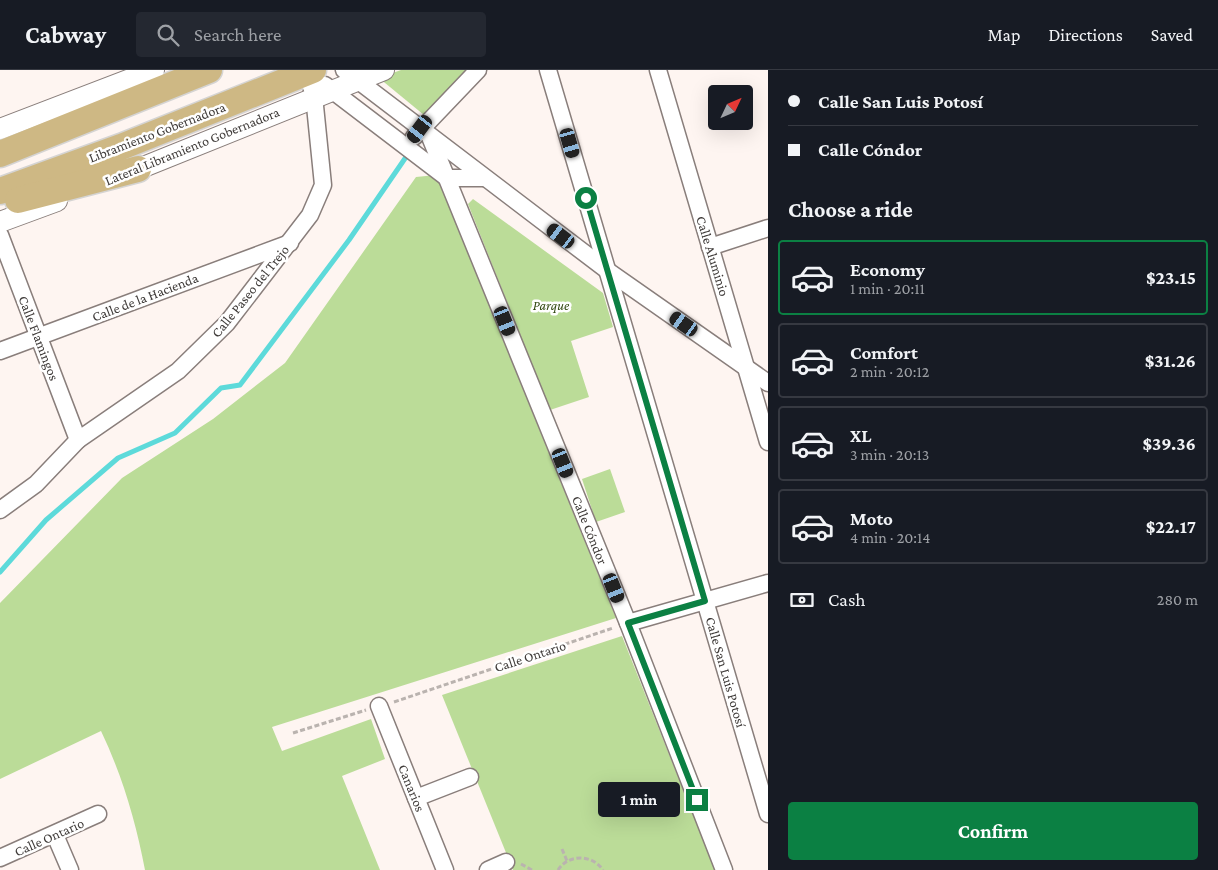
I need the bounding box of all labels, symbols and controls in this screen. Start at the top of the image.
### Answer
search box [136,12,486,57]
text: Cabway [25,21,106,48]
icon: search [154,21,182,49]
text: Search here [194,24,281,45]
text: Map [988,25,1020,45]
text: Directions [1048,25,1123,45]
text: Saved [1151,25,1193,45]
north arrow [708,85,752,130]
map controls [708,85,753,130]
text: Calle San Luis Potosí [818,91,983,112]
street label: Libramiento Gobernadora [86,98,228,166]
street label: Lateral Libramiento Gobernadora [102,103,282,188]
car [404,113,435,145]
car [558,127,581,159]
text: Calle Cóndor [818,139,922,160]
route start [575,187,597,209]
text: Choose a ride [788,197,913,222]
street label: Calle Aluminio [693,214,733,298]
car [544,221,577,251]
street label: Calle Paseo del Trejo [208,242,293,341]
icon: car [790,255,835,300]
text: Economy [850,259,925,280]
text: $23.15 [1146,267,1196,288]
street label: Calle de la Hacienda [90,269,201,325]
text: 1 min · 20:11 [850,280,925,297]
street label: Calle Flamingos [15,293,63,383]
park label: Parque [533,297,570,313]
car [492,304,517,338]
car [667,309,700,339]
icon: car [790,338,835,383]
text: Comfort [850,342,918,363]
text: $31.26 [1145,350,1196,371]
text: 2 min · 20:12 [850,363,929,380]
icon: car [790,421,835,466]
text: XL [850,425,872,446]
text: $39.36 [1142,433,1196,454]
car [550,446,575,480]
text: 3 min · 20:13 [850,446,929,463]
street label: Calle Cóndor [569,493,611,567]
icon: car [790,504,835,549]
text: Moto [850,508,893,529]
text: $22.17 [1146,516,1196,537]
text: 4 min · 20:14 [850,529,930,546]
car [601,571,626,605]
icon: cash [788,586,816,614]
text: Cash [828,589,866,610]
text: 280 m [1157,591,1198,608]
street label: Calle San Luis Potosí [703,615,750,730]
street label: Calle Ontario [492,637,568,675]
street label: Canarios [395,762,429,814]
callout: 1 min [597,782,680,818]
route end [686,789,708,811]
text: 1 min [621,791,657,808]
button: Confirm [788,802,1198,860]
street label: Calle Ontario [12,815,86,859]

